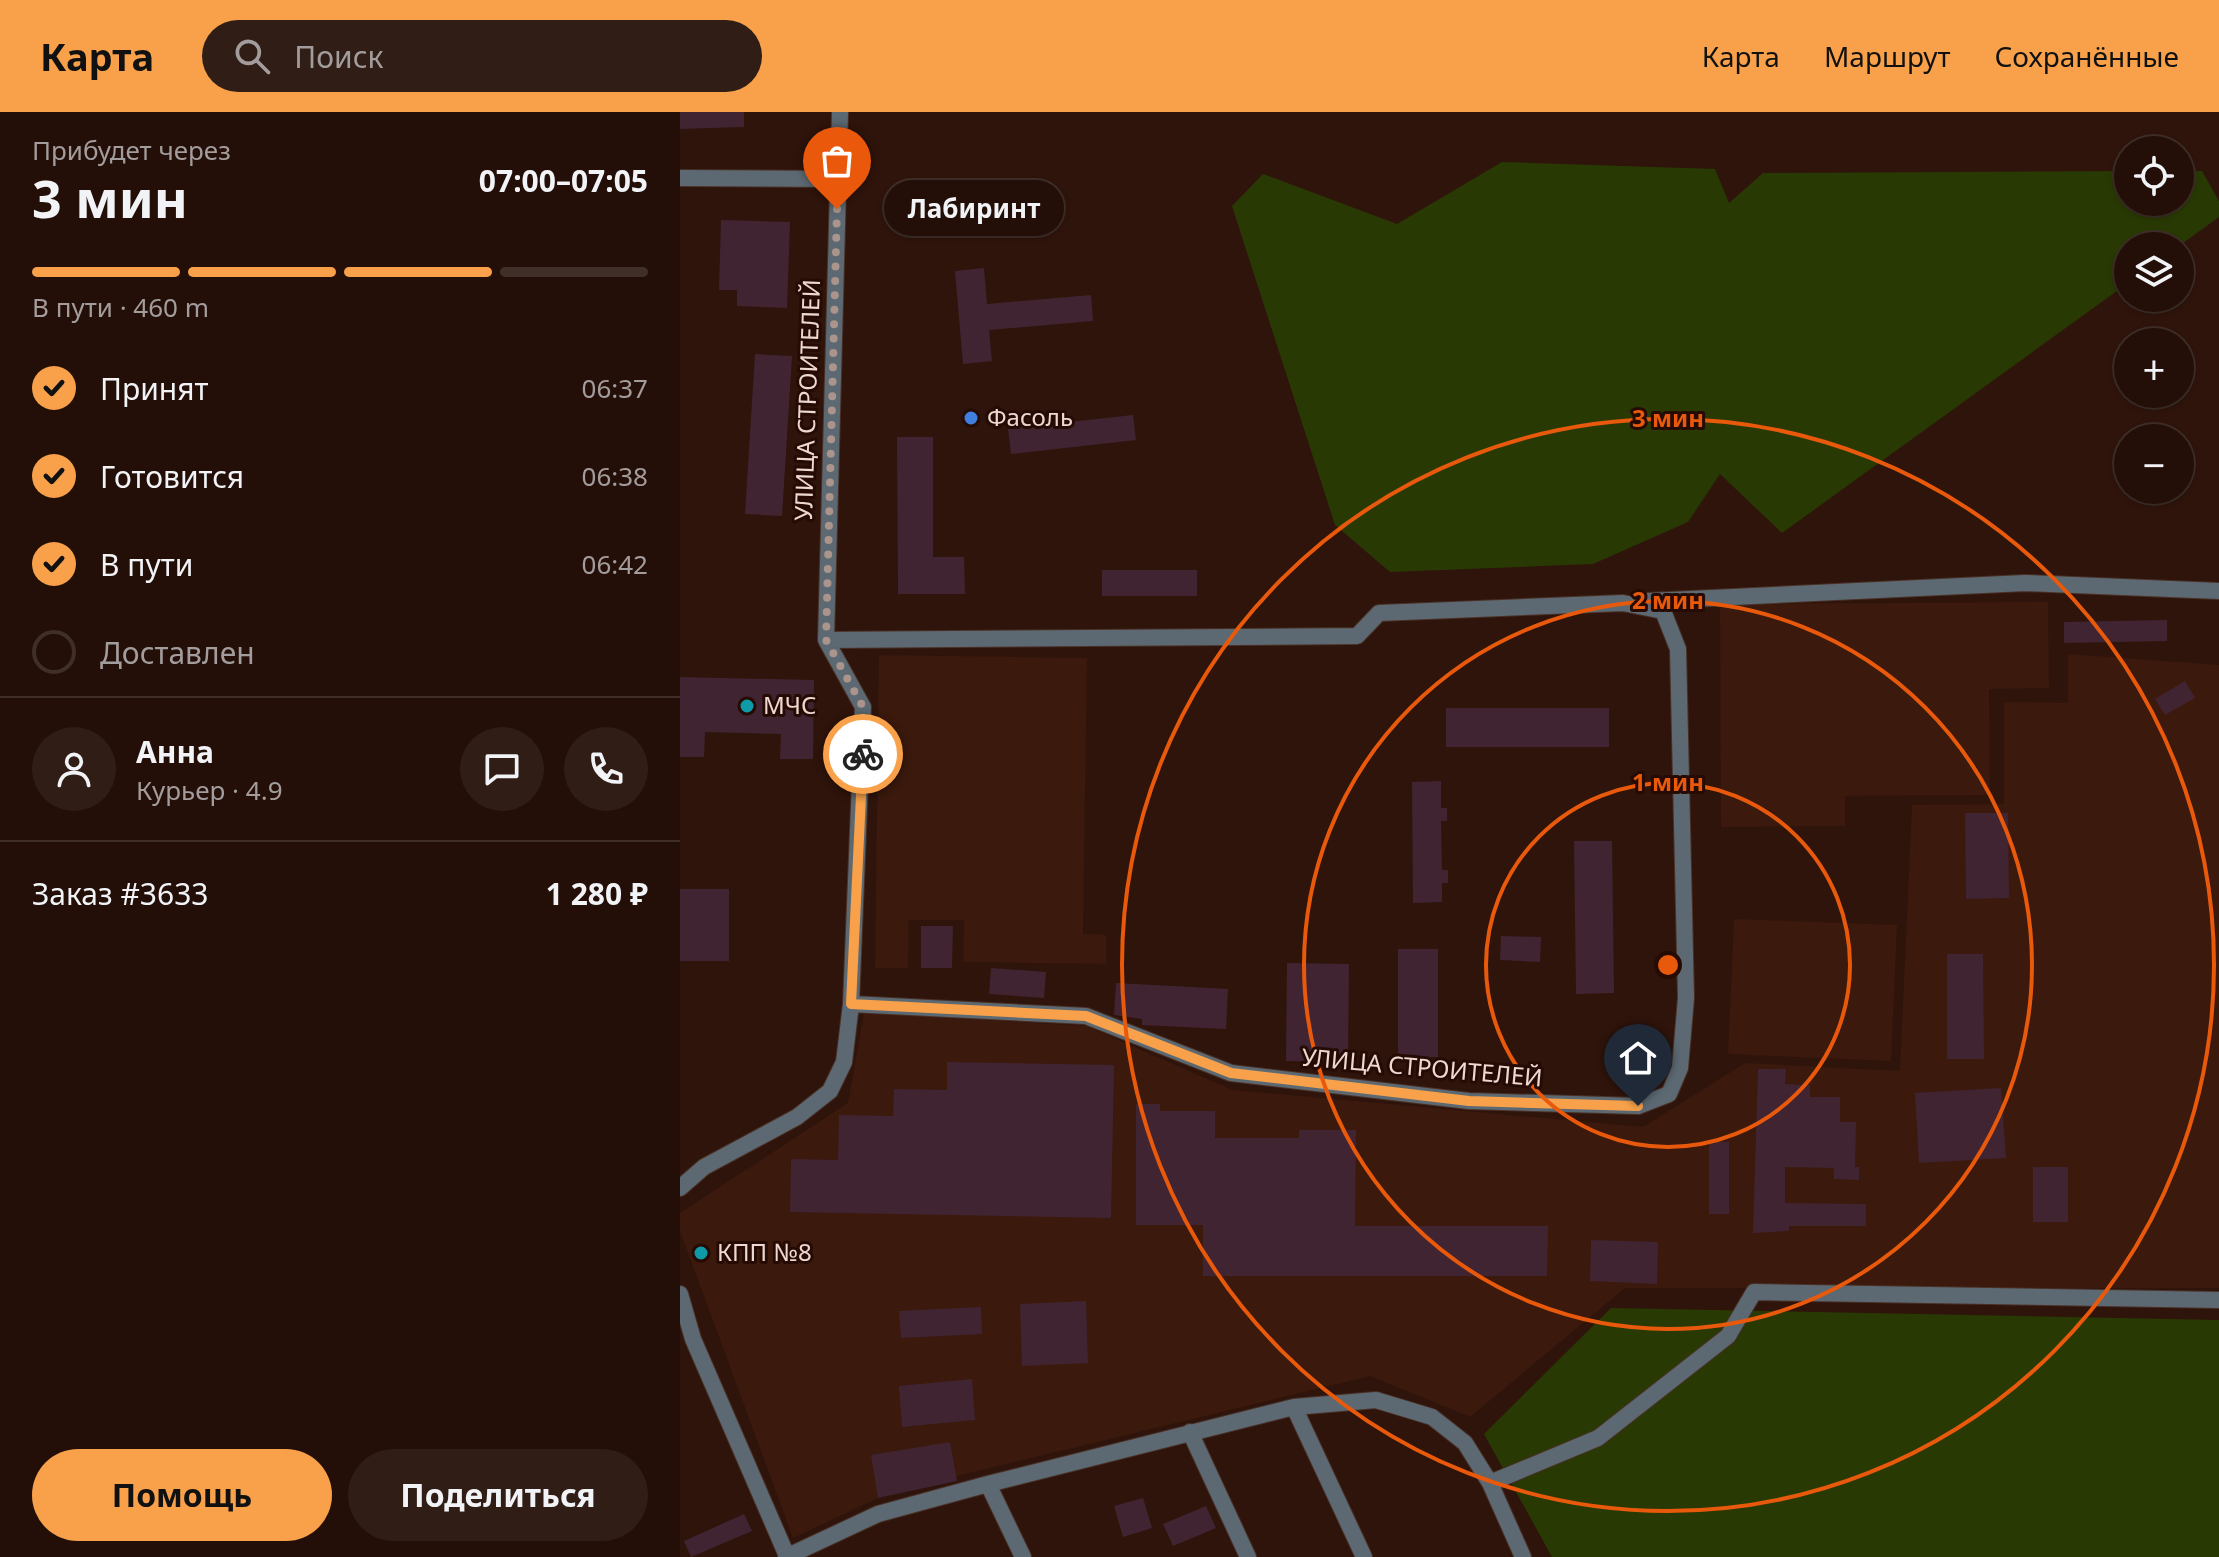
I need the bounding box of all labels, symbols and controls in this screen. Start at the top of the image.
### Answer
search box [202,20,762,92]
text: Карта [40,30,154,82]
icon: search [230,34,274,78]
text: Поиск [294,36,383,77]
text: Карта [1702,37,1780,75]
text: Маршрут [1824,37,1950,75]
text: Сохранённые [1994,37,2179,75]
pin [803,127,871,209]
text: Прибудет через [32,132,231,168]
map controls [2114,136,2194,504]
button: locate [2114,136,2194,216]
icon: bag [815,139,859,183]
text: 07:00–07:05 [479,160,648,201]
text: 3 мин [32,162,188,233]
callout: Лабиринт [885,181,1065,237]
text: Лабиринт [908,190,1040,226]
button: layers [2114,232,2194,312]
street label: УЛИЦА СТРОИТЕЛЕЙ [786,279,827,521]
text: В пути · 460 m [32,289,209,325]
button: + [2114,328,2194,408]
icon: check [32,366,76,410]
text: Принят [100,368,209,409]
text: 06:37 [582,370,648,406]
place label: Фасоль [987,400,1073,433]
text: 3 мин [1632,401,1704,434]
marker: Фасоль [962,409,980,427]
button: − [2114,424,2194,504]
icon: check [32,454,76,498]
text: Готовится [100,456,244,497]
text: 06:38 [582,458,648,494]
icon: check [32,542,76,586]
text: В пути [100,544,193,585]
text: 06:42 [582,546,648,582]
text: 2 мин [1632,583,1704,616]
text: Доставлен [100,632,255,673]
place label: МЧС [763,688,816,721]
marker: МЧС [738,697,756,715]
courier [823,714,903,794]
button: person [32,727,116,811]
button: chat [460,727,544,811]
button: phone [564,727,648,811]
text: Анна [136,731,214,772]
icon: bike [841,732,885,776]
text: 1 мин [1632,765,1704,798]
text: Курьер · 4.9 [136,772,283,808]
text: Заказ #3633 [32,873,208,914]
text: 1 280 ₽ [546,873,648,914]
centre of rings [1654,951,1682,979]
pin [1604,1024,1672,1106]
icon: home [1616,1036,1660,1080]
street label: УЛИЦА СТРОИТЕЛЕЙ [1300,1040,1544,1093]
place label: КПП №8 [717,1235,812,1268]
marker: КПП №8 [692,1244,710,1262]
button: Помощь [32,1449,332,1541]
button: Поделиться [348,1449,648,1541]

